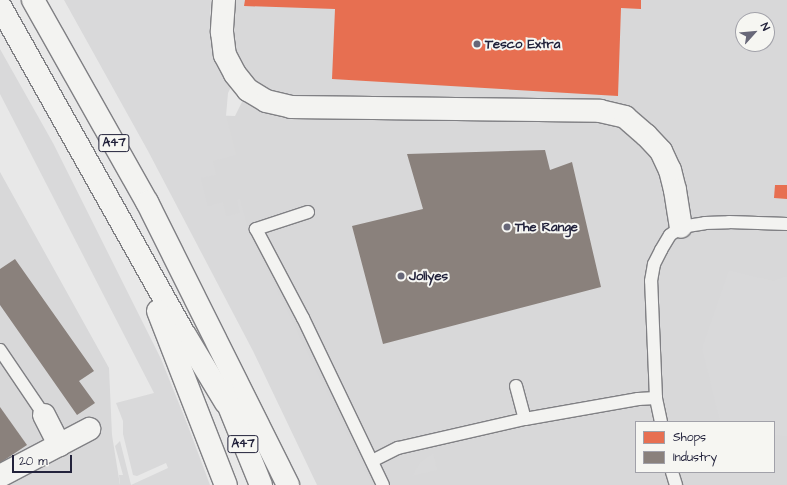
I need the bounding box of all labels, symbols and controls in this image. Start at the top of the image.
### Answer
north arrow [735,12,775,52]
text: N [757,20,773,33]
place label: Tesco Extra [485,36,560,52]
marker: Tesco Extra [472,39,482,49]
road number: A47 [98,133,130,153]
place label: The Range [515,219,578,235]
marker: The Range [502,222,512,232]
place label: Jollyes [409,268,448,284]
marker: Jollyes [396,271,406,281]
legend [635,421,775,473]
text: Shops [673,429,706,446]
road number: A47 [227,434,259,454]
scale bar [14,447,74,473]
text: Industry [673,449,717,466]
text: 20 m [19,453,48,470]

